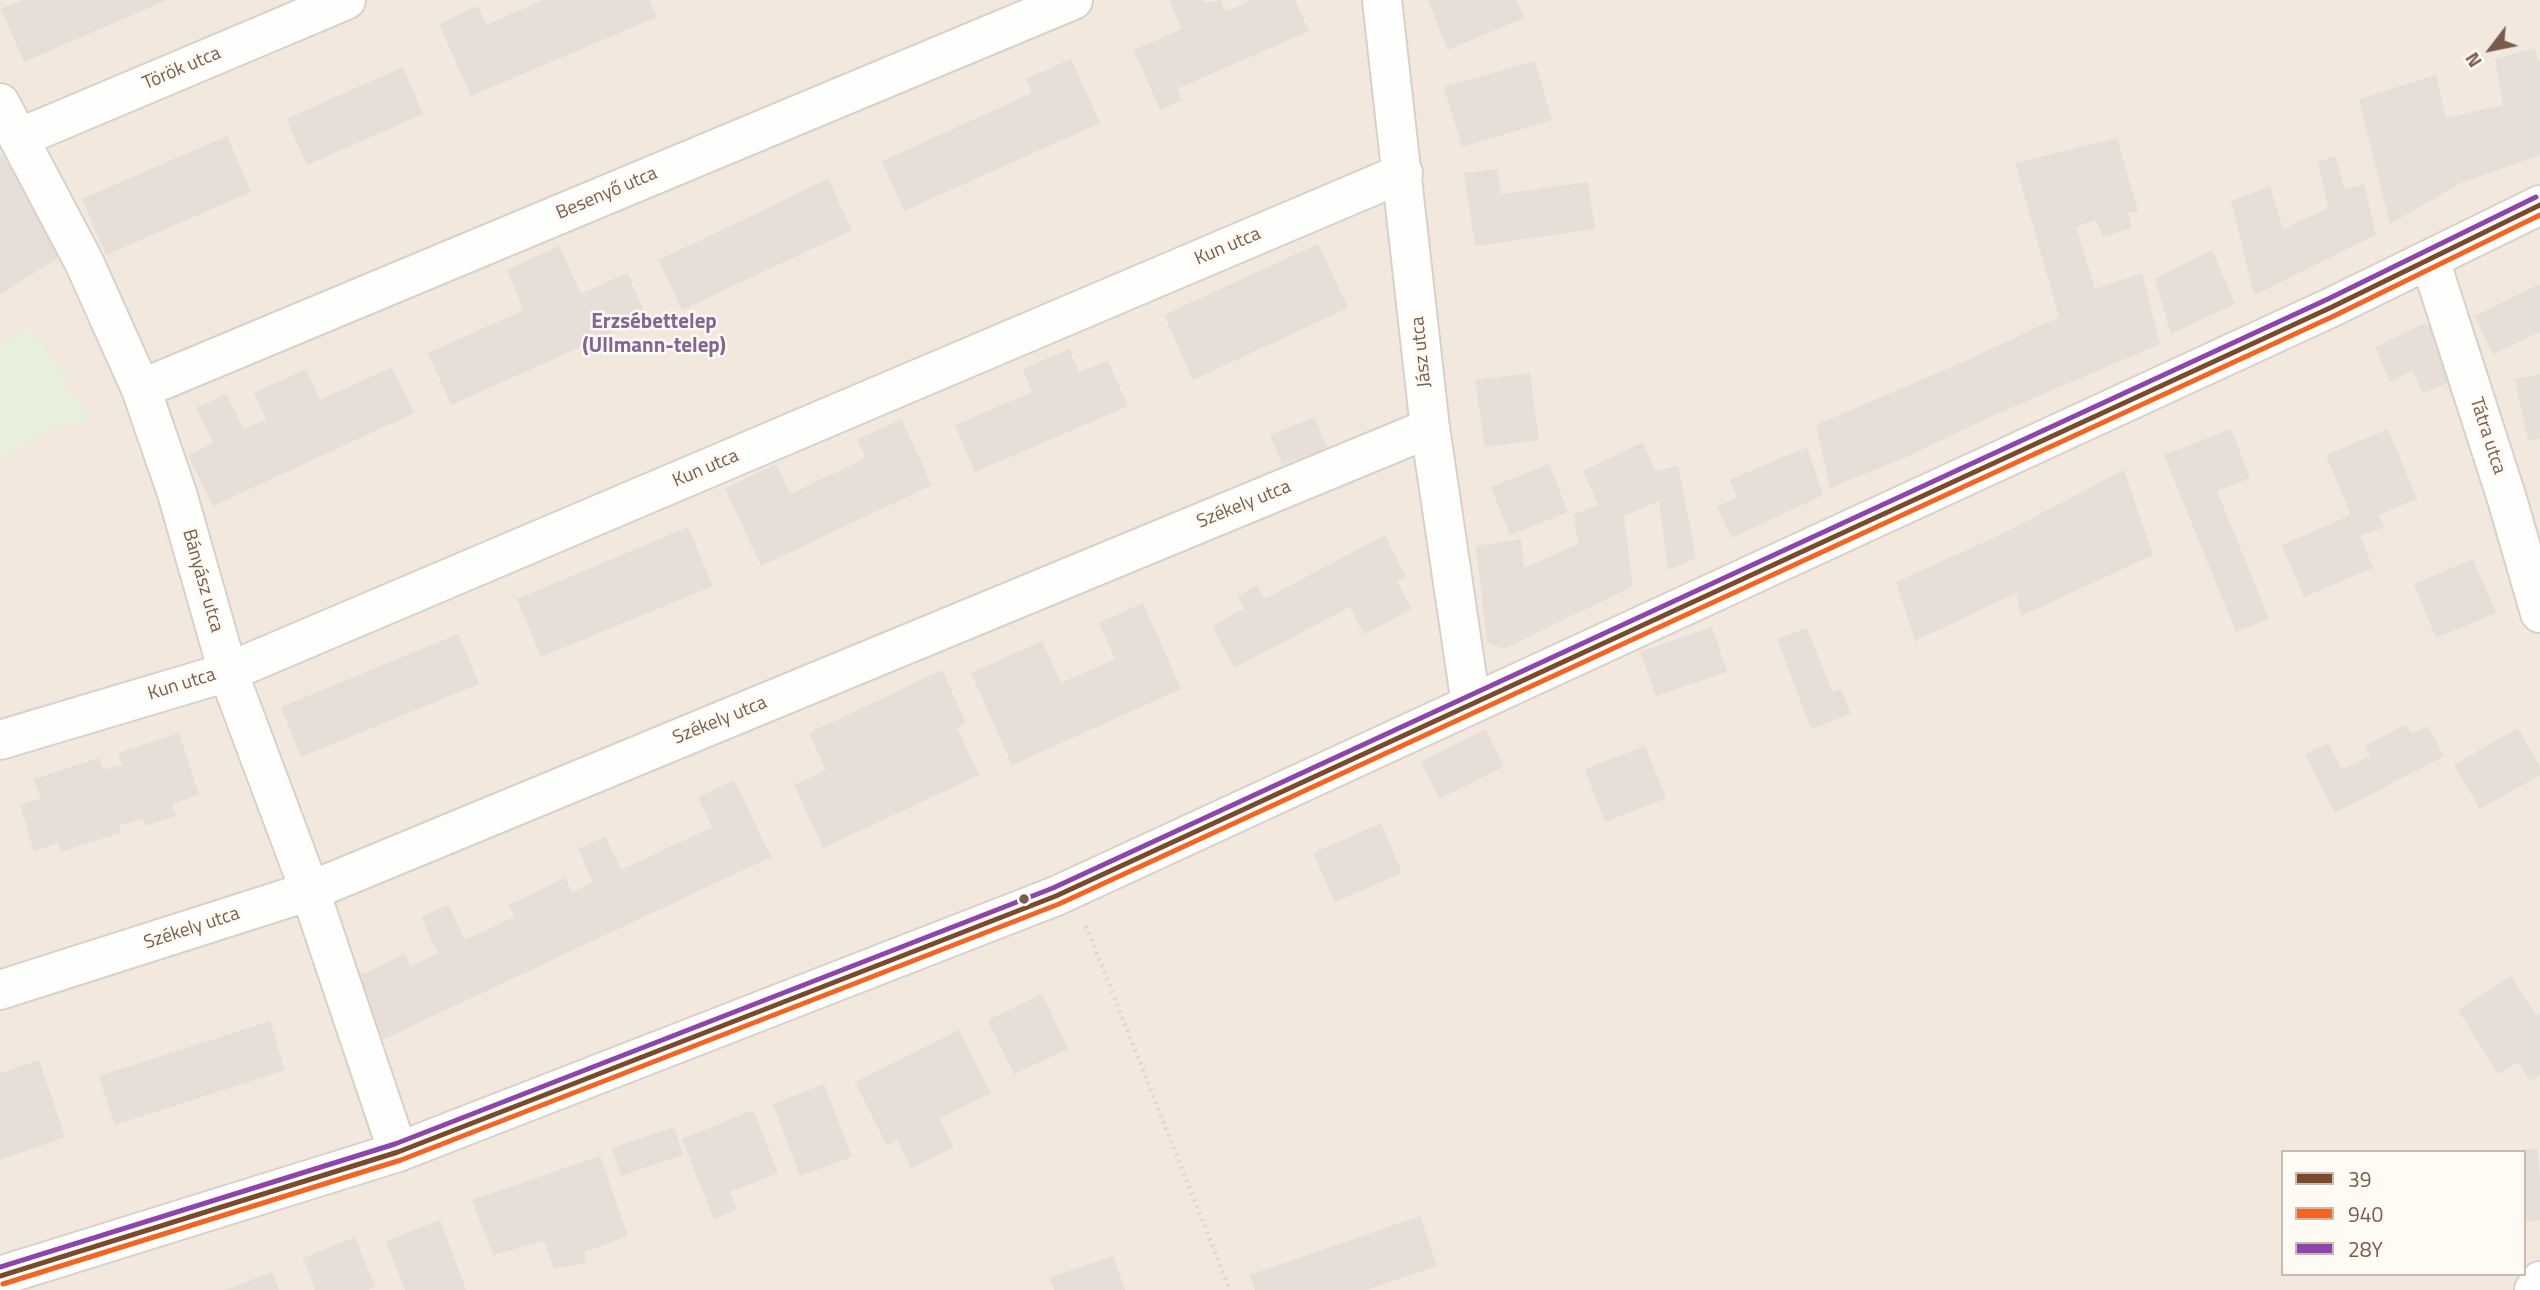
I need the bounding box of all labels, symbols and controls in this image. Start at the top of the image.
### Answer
north arrow [2456,14,2526,84]
street label: Török utca [140,42,224,96]
text: N [2457,47,2489,74]
street label: Besenyő utca [553,162,661,226]
street label: Kun utca [1192,223,1264,271]
district label: Erzsébettelep (Ullmann-telep) [582,310,726,360]
street label: Jász utca [1407,315,1437,389]
street label: Tátra utca [2464,395,2510,477]
street label: Kun utca [670,445,742,493]
street label: Székely utca [1194,476,1294,534]
street label: Bányász utca [176,527,228,635]
street label: Kun utca [145,664,219,706]
street label: Székely utca [670,692,770,750]
unlabelled marker [1017,892,1031,906]
street label: Székely utca [141,903,243,955]
legend [2281,1150,2526,1276]
text: 39 [2348,1163,2372,1195]
text: 940 [2348,1198,2383,1230]
text: 28Y [2348,1233,2383,1265]

